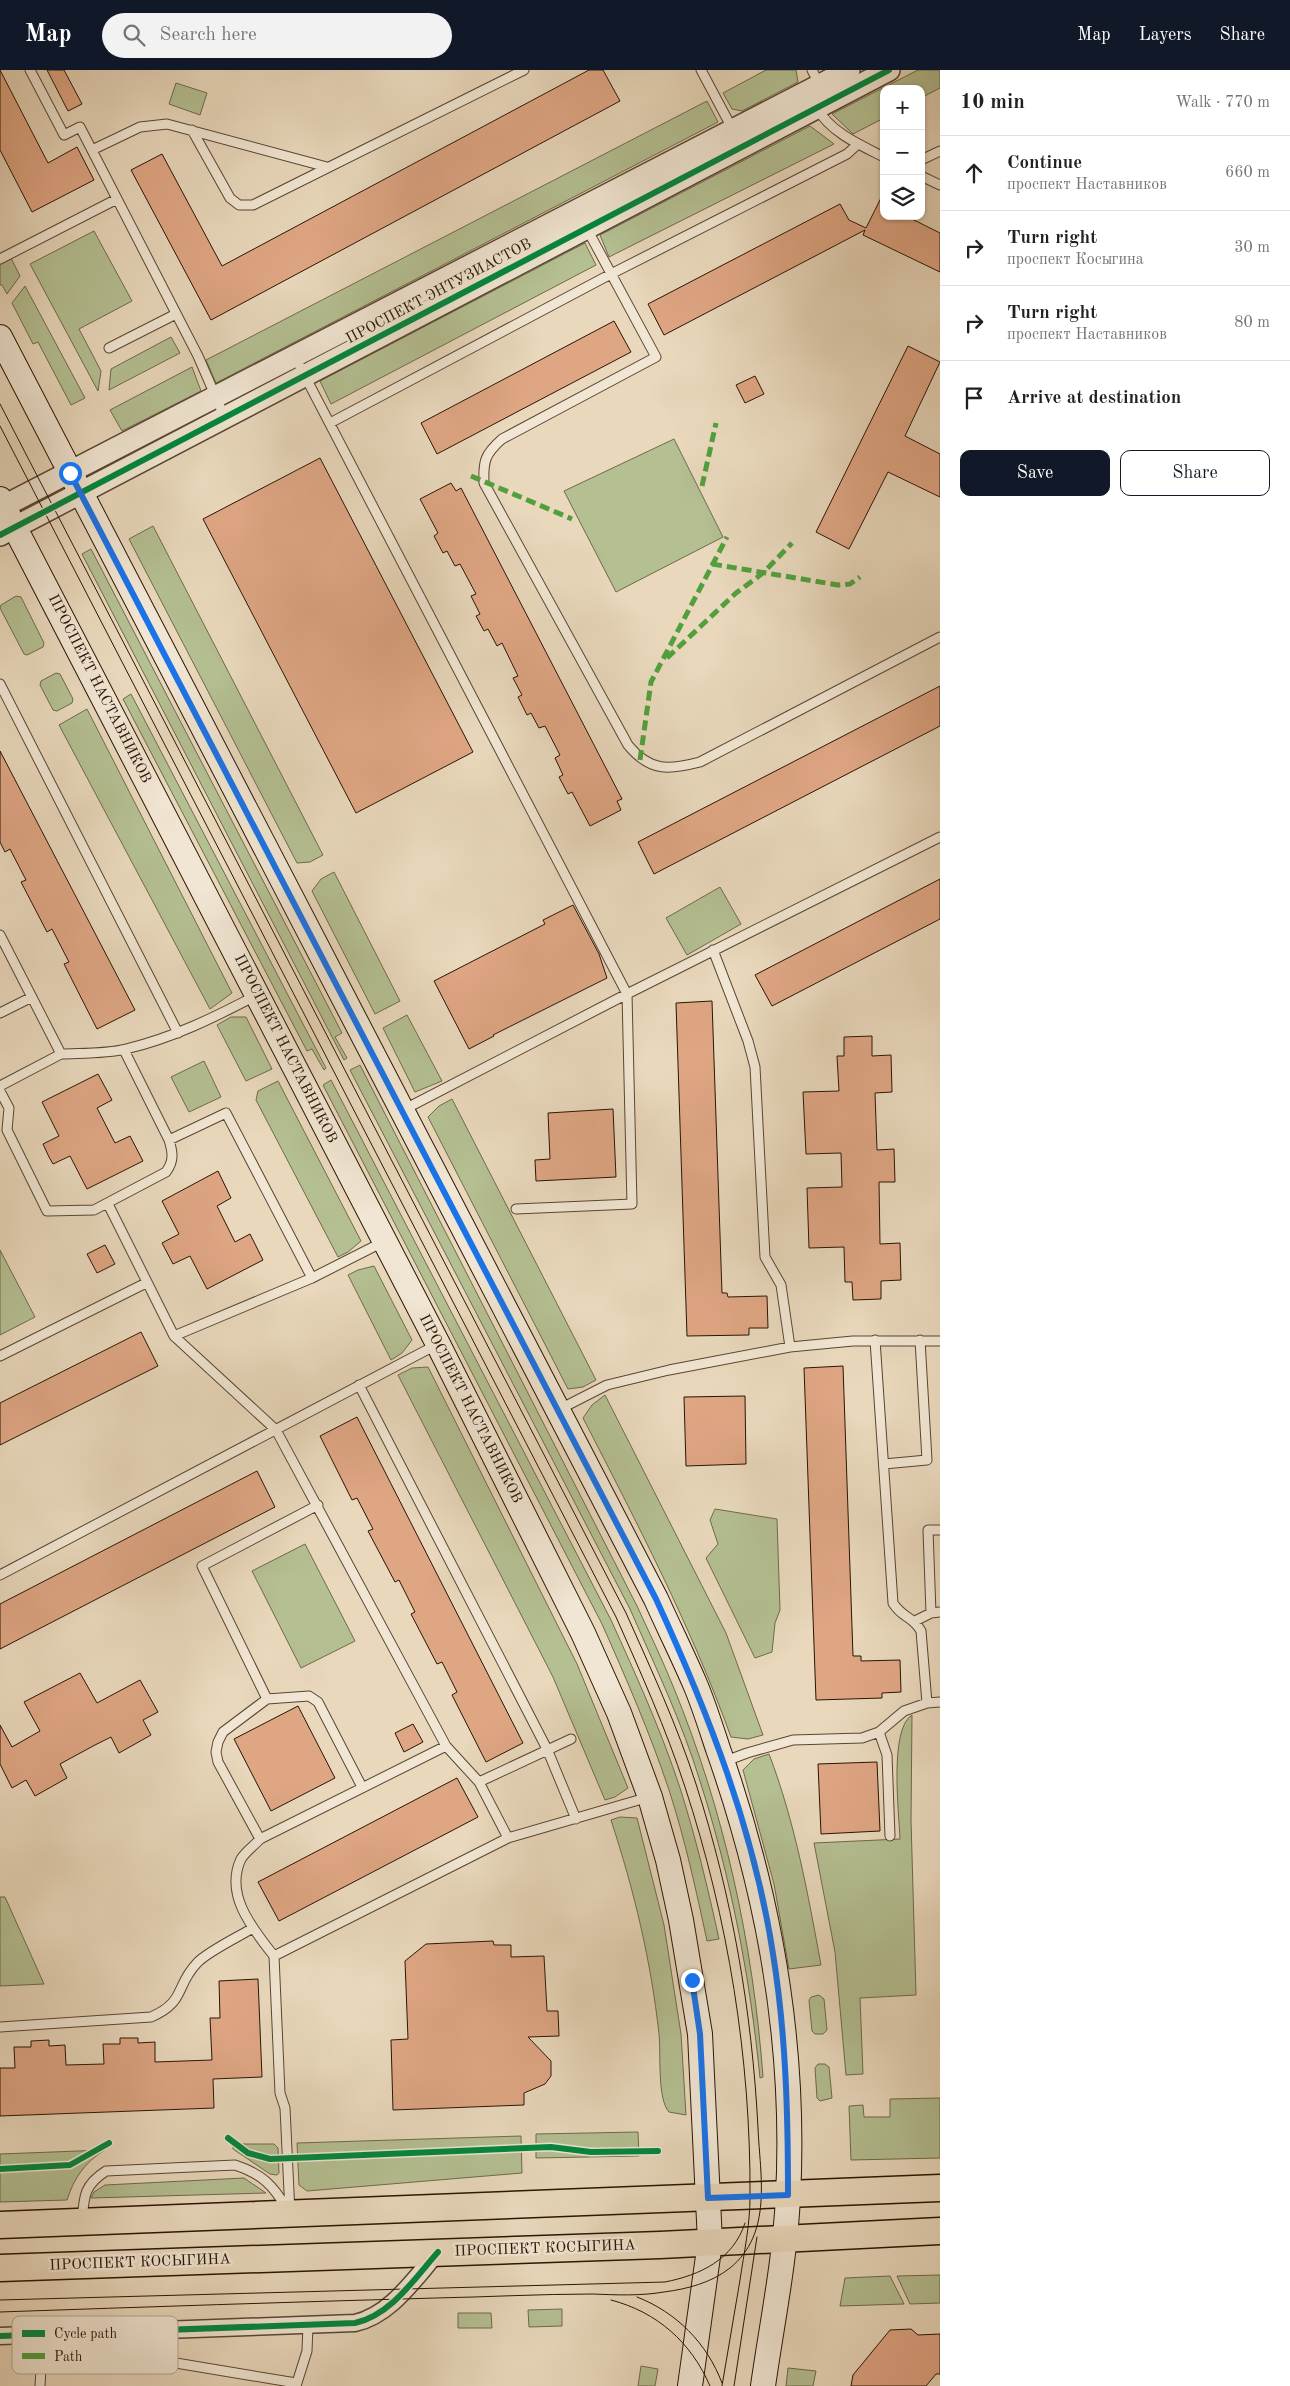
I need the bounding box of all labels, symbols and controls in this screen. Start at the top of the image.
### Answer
search box [102,13,452,58]
icon: search [120,21,148,49]
text: Map [25,23,72,47]
text: Search here [160,26,257,45]
text: Map [1077,26,1111,44]
text: Layers [1139,26,1191,44]
text: Share [1219,26,1265,44]
map controls [880,85,925,220]
button: + [880,85,925,130]
text: 10 min [960,92,1025,113]
text: Walk · 770 m [1175,95,1270,111]
button: − [880,130,925,175]
text: Continue [1007,154,1082,173]
icon: ahead [960,159,988,187]
text: 660 m [1225,165,1270,181]
button: layers [880,175,925,220]
text: проспект Наставников [1007,177,1167,193]
text: Turn right [1007,229,1097,248]
icon: right [960,234,988,262]
street label: ПРОСПЕКТ ЭНТУЗИАСТОВ [344,237,534,347]
text: 30 m [1234,240,1270,256]
text: проспект Косыгина [1007,252,1144,268]
text: Turn right [1007,304,1097,323]
icon: right [960,309,988,337]
text: 80 m [1234,315,1270,331]
text: проспект Наставников [1007,327,1167,343]
icon: arrive [960,384,988,412]
text: Arrive at destination [1007,389,1181,408]
button: Save [960,450,1110,496]
button: Share [1120,450,1270,496]
route start [59,462,82,485]
street label: ПРОСПЕКТ НАСТАВНИКОВ [45,592,153,786]
street label: ПРОСПЕКТ НАСТАВНИКОВ [231,952,339,1146]
street label: ПРОСПЕКТ НАСТАВНИКОВ [416,1312,524,1506]
route end [681,1969,704,1992]
street label: ПРОСПЕКТ КОСЫГИНА [454,2238,637,2260]
street label: ПРОСПЕКТ КОСЫГИНА [49,2252,232,2274]
legend [12,2316,178,2374]
text: Cycle path [54,2327,117,2341]
text: Path [54,2350,83,2364]

